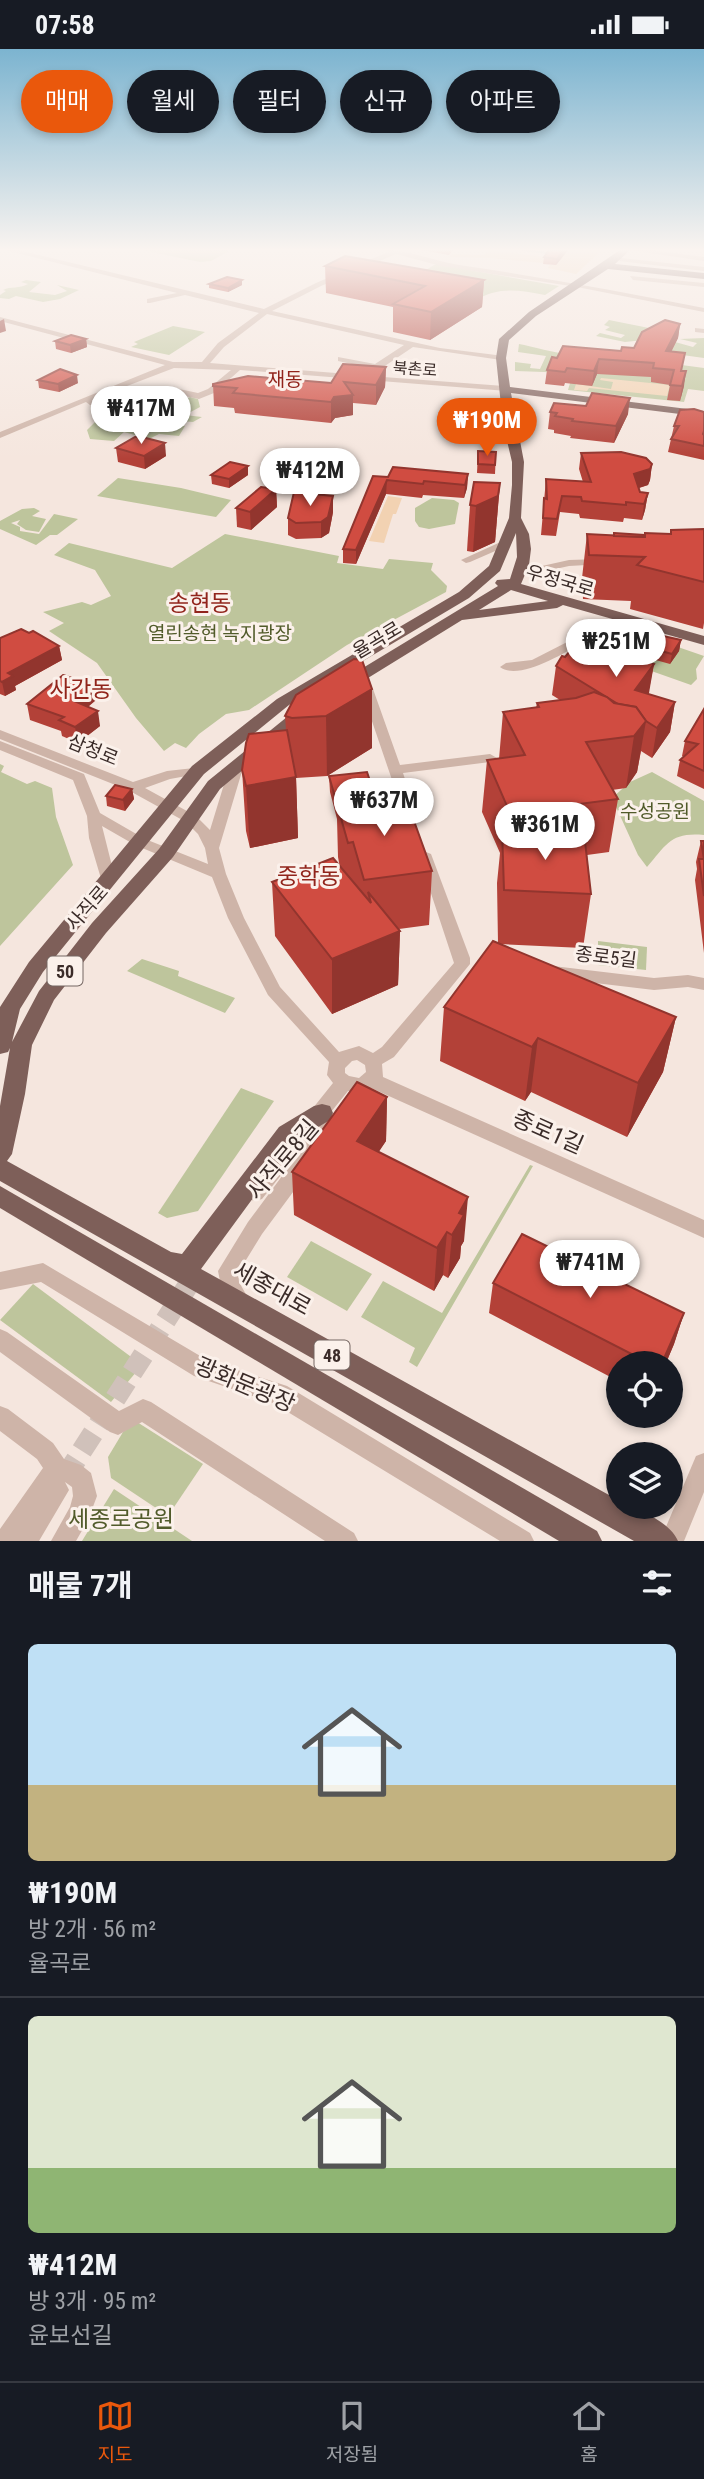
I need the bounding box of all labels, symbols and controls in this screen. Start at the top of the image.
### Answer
text: 07:58 [35,10,95,40]
chip: 매매 [21,70,113,133]
chip: 월세 [127,70,219,133]
chip: 필터 [233,70,326,133]
chip: 신규 [340,70,432,133]
chip: 아파트 [446,70,560,133]
street label: 북촌로 [392,358,438,380]
district label: 재동 [268,368,302,391]
pin: ₩417M [92,387,190,446]
text: ₩417M [107,395,175,422]
pin: ₩190M [438,399,536,458]
text: ₩190M [453,407,521,434]
pin: ₩412M [261,449,359,508]
text: ₩412M [276,457,344,484]
street label: 우정국로 [523,560,597,602]
district label: 송현동 [168,590,232,617]
street label: 율곡로 [349,617,405,663]
pin: ₩251M [567,619,665,679]
park label: 열린송현 녹지광장 [148,622,292,645]
text: ₩251M [582,628,650,655]
district label: 사간동 [49,676,113,703]
street label: 삼청로 [64,730,122,770]
pin: ₩637M [335,779,433,838]
text: ₩637M [350,787,418,814]
park label: 수성공원 [620,800,690,823]
pin: ₩361M [496,803,594,862]
text: ₩361M [511,811,579,838]
district label: 중학동 [277,863,341,890]
street label: 사직로 [61,881,113,935]
street label: 종로5길 [574,942,638,972]
road number: 50 [48,957,82,986]
street label: 종로1길 [508,1104,588,1160]
street label: 사직로8길 [242,1115,324,1205]
pin: ₩741M [541,1241,639,1300]
text: ₩741M [556,1249,624,1276]
street label: 세종대로 [228,1257,316,1321]
road number: 48 [314,1341,350,1370]
map controls [606,1351,683,1519]
button: locate [606,1351,683,1428]
street label: 광화문광장 [191,1352,299,1418]
button: layers [606,1442,683,1519]
park label: 세종로공원 [68,1506,174,1533]
icon: filters [638,1564,676,1602]
text: 매물 7개 [28,1568,133,1603]
icon: home [289,1689,415,1815]
text: ₩190M [28,1875,117,1910]
text: 방 2개 · 56 m² [28,1916,156,1943]
text: 율곡로 [28,1950,91,1977]
icon: home [289,2061,415,2187]
text: ₩412M [28,2247,117,2282]
text: 방 3개 · 95 m² [28,2288,156,2315]
text: 윤보선길 [28,2322,113,2349]
tab: 지도 [96,2397,134,2466]
tab: 저장됨 [326,2397,378,2466]
tab: 홈 [570,2397,608,2466]

